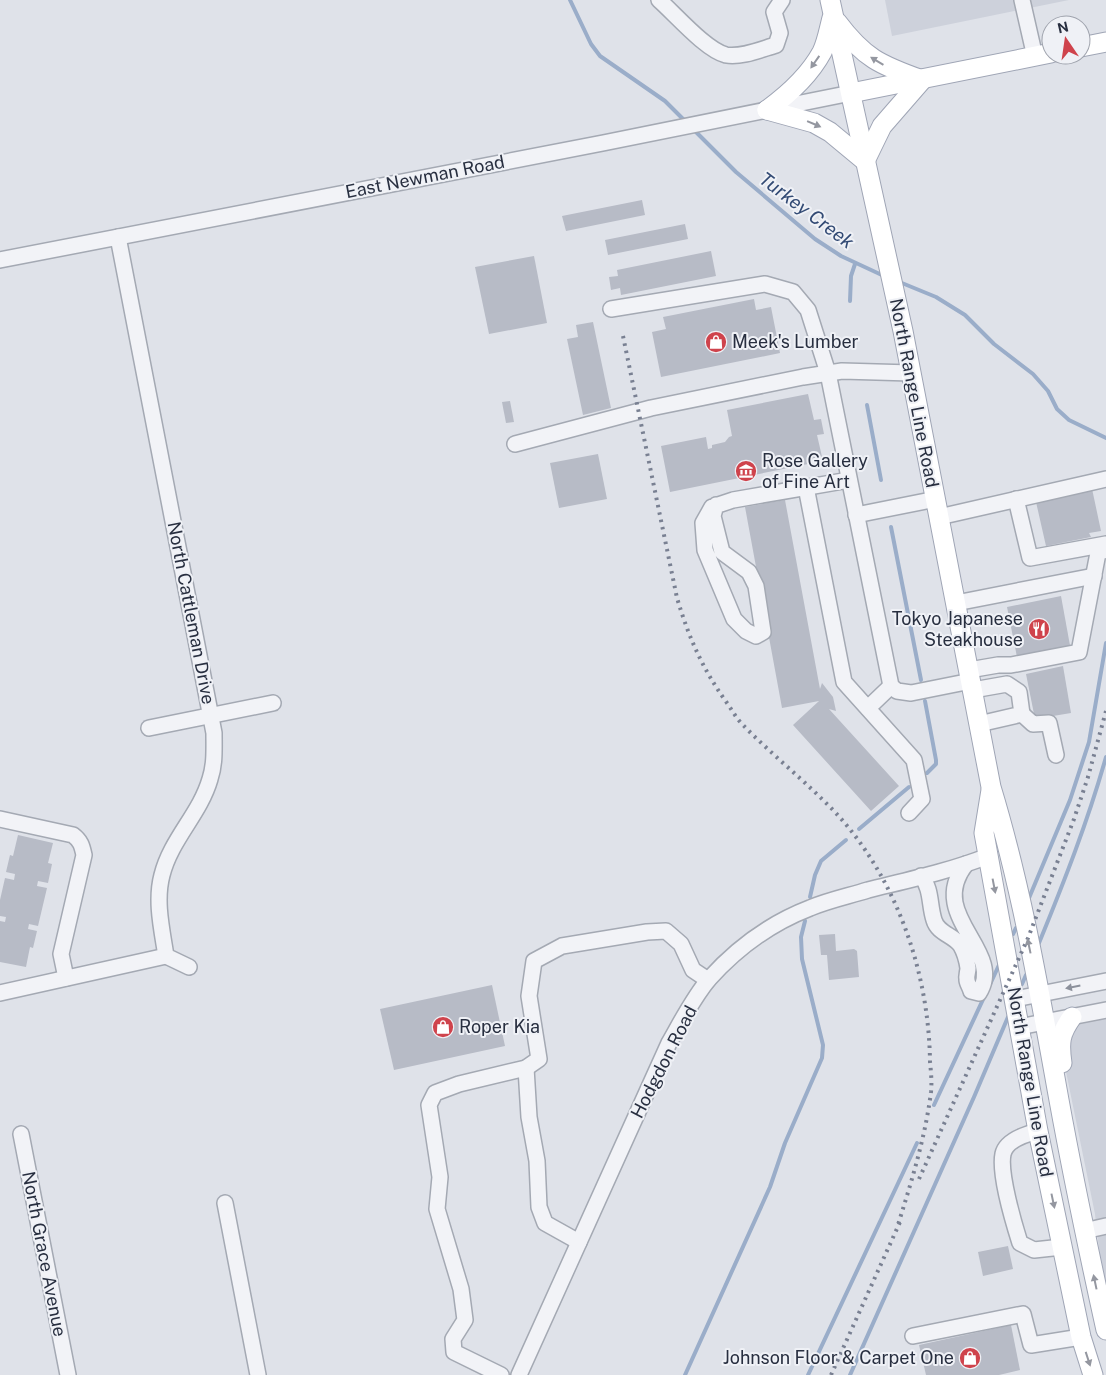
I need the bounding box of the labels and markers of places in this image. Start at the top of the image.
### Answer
shop icon: Meek's Lumber [704,330,728,354]
place label: Meek's Lumber [732,331,859,352]
place label: Rose Gallery of Fine Art [762,450,868,492]
museum icon: Rose Gallery of Fine Art [734,459,758,483]
place label: Tokyo Japanese Steakhouse [892,608,1023,650]
restaurant icon: Tokyo Japanese Steakhouse [1027,617,1051,641]
shop icon: Roper Kia [431,1015,455,1039]
place label: Roper Kia [459,1016,540,1037]
shop icon: Johnson Floor & Carpet One [958,1346,982,1370]
place label: Johnson Floor & Carpet One [723,1347,954,1368]

